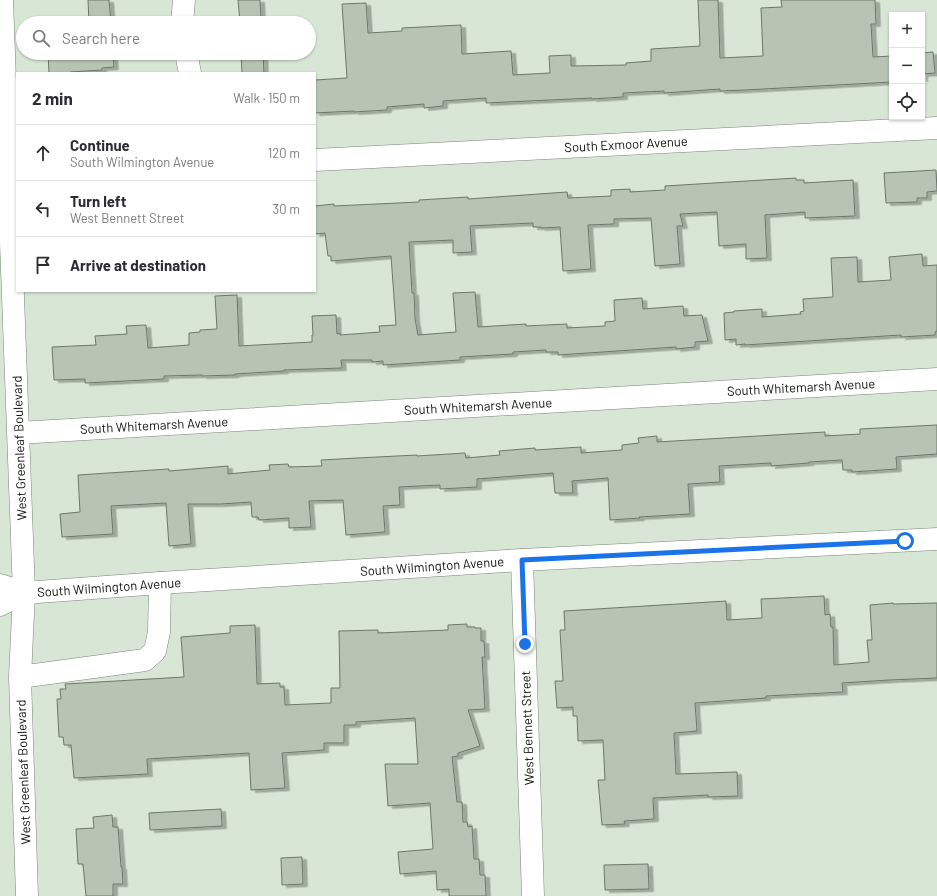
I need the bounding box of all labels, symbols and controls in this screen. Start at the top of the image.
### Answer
map controls [889,12,925,120]
button: + [889,12,925,48]
search box [16,16,316,60]
icon: search [30,27,52,49]
text: Search here [62,29,140,47]
button: − [889,48,925,84]
button: locate [889,84,925,120]
text: 2 min [32,88,73,108]
text: Walk · 150 m [233,90,300,106]
street label: South Exmoor Avenue [564,133,688,155]
text: Continue [70,136,130,154]
icon: ahead [32,142,54,164]
text: 120 m [268,145,300,161]
text: South Wilmington Avenue [70,154,214,170]
text: Turn left [70,192,126,210]
icon: left [32,198,54,220]
text: 30 m [273,201,300,217]
text: West Bennett Street [70,210,185,226]
icon: arrive [32,254,54,276]
text: Arrive at destination [70,256,206,274]
street label: West Greenleaf Boulevard [8,375,30,521]
street label: South Whitemarsh Avenue [726,375,876,399]
street label: South Whitemarsh Avenue [403,394,553,418]
street label: South Whitemarsh Avenue [79,413,229,437]
route start [896,532,914,550]
street label: South Wilmington Avenue [359,553,505,579]
street label: South Wilmington Avenue [36,574,182,600]
route end [516,635,534,653]
street label: West Bennett Street [517,670,537,786]
street label: West Greenleaf Boulevard [12,699,34,845]

